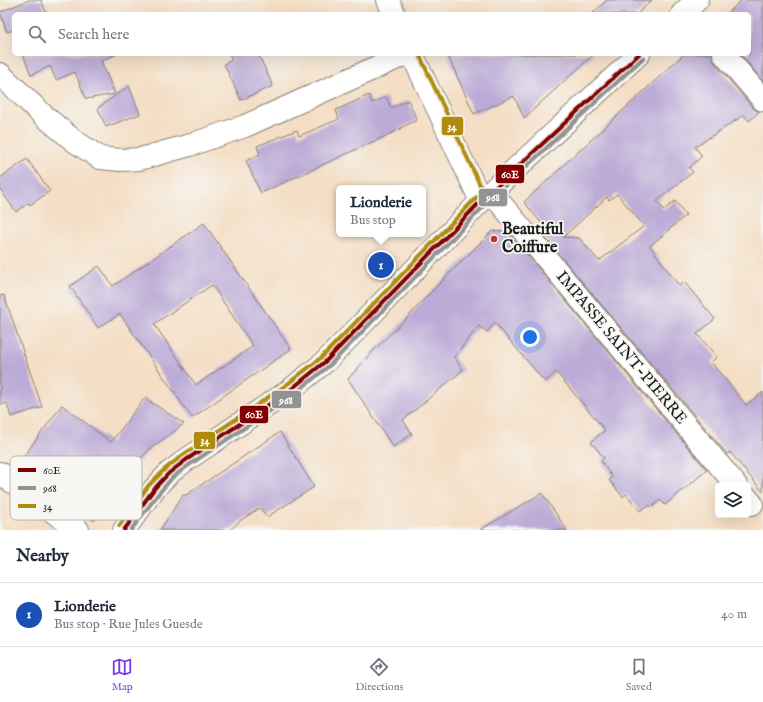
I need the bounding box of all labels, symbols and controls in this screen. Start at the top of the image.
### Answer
search box [12,12,751,56]
icon: search [26,23,48,45]
text: Search here [58,25,129,44]
line badge: 34 [441,116,464,136]
text: 34 [447,120,457,134]
line badge: 60E [495,164,525,184]
text: 60E [501,168,519,182]
popup [336,185,426,237]
line badge: 968 [478,188,508,207]
text: 968 [485,191,500,205]
text: Lionderie [350,193,412,212]
text: Bus stop [350,212,396,229]
place label: Beautiful Coiffure [502,220,564,258]
marker: Beautiful Coiffure [489,234,499,244]
pin: 1 [368,250,394,280]
street label: IMPASSE SAINT-PIERRE [551,267,691,429]
your location [520,327,540,347]
line badge: 968 [271,390,302,409]
text: 968 [278,394,293,408]
line badge: 60E [239,405,269,424]
text: 60E [245,408,263,422]
line badge: 34 [193,431,216,450]
text: 34 [200,434,210,448]
legend [10,456,142,520]
text: 60E [43,464,61,478]
text: 968 [42,482,57,496]
map controls [715,482,751,518]
button: layers [715,482,751,518]
text: 34 [43,500,53,514]
text: Nearby [16,546,69,567]
text: Lionderie [54,597,116,616]
text: 1 [27,606,31,623]
text: 40 m [721,606,747,623]
text: Bus stop · Rue Jules Guesde [54,616,203,633]
tab: Map [111,656,133,694]
tab: Directions [356,656,403,694]
tab: Saved [626,656,652,694]

